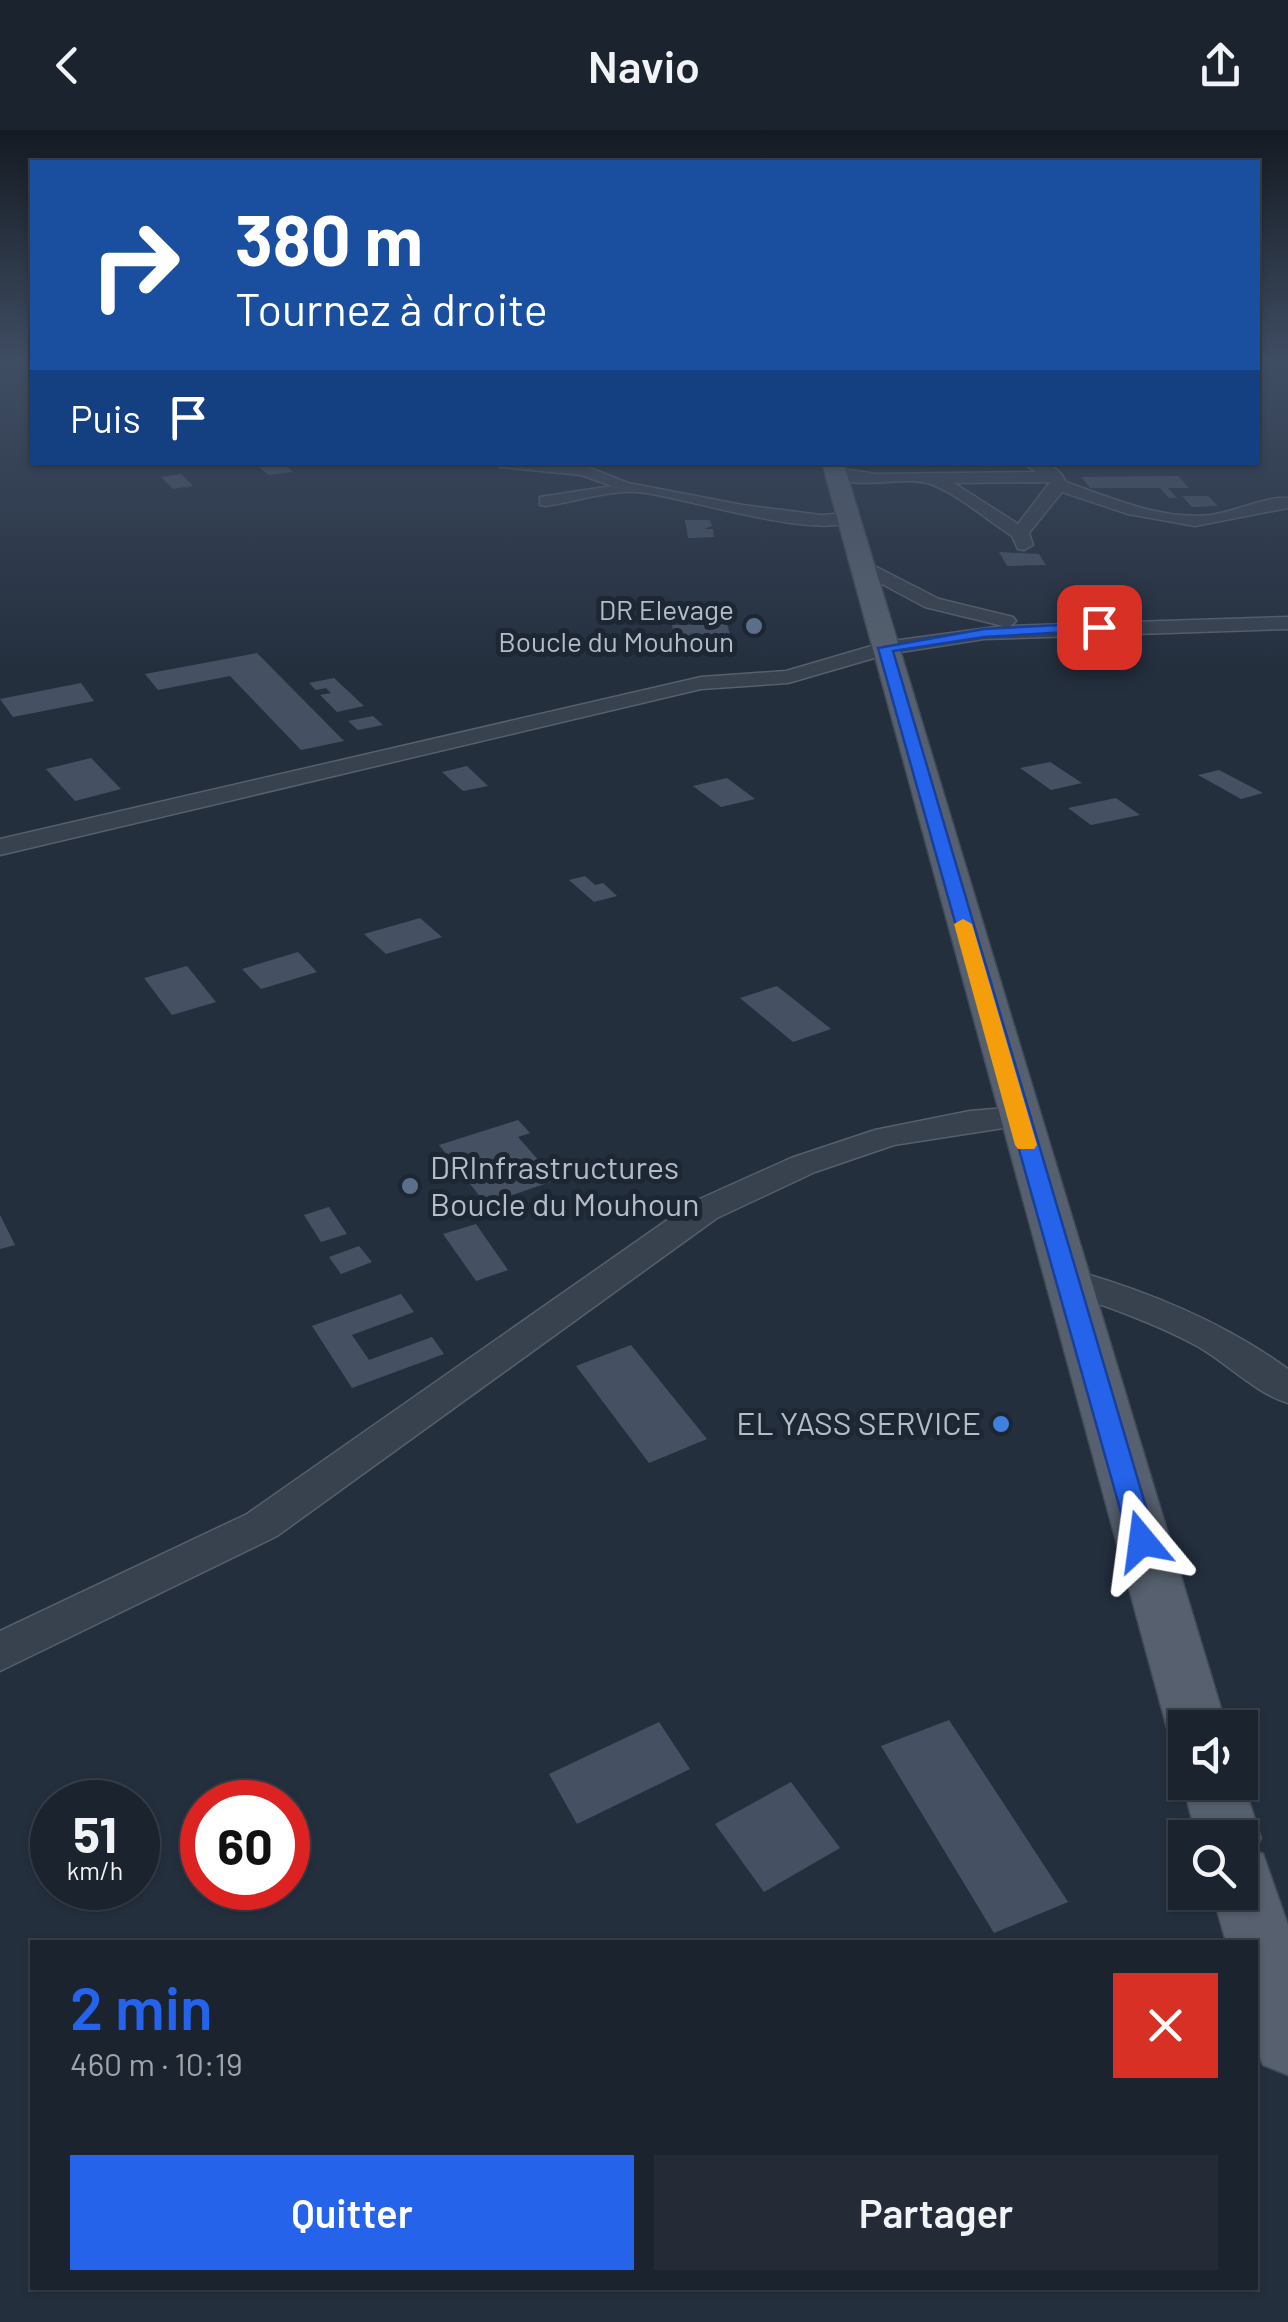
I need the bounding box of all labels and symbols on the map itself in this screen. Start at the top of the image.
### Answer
pin [1057,585,1142,670]
place label: DR Elevage Boucle du Mouhoun [498,592,734,658]
marker: DR Elevage Boucle du Mouhoun [743,615,765,637]
place label: DRInfrastructures Boucle du Mouhoun [430,1147,699,1222]
marker: DRInfrastructures Boucle du Mouhoun [399,1175,421,1197]
place label: EL YASS SERVICE [736,1403,981,1441]
marker: EL YASS SERVICE [990,1413,1012,1435]
position arrow [1090,1489,1194,1593]
speed limit sign: 60 [180,1780,310,1910]

